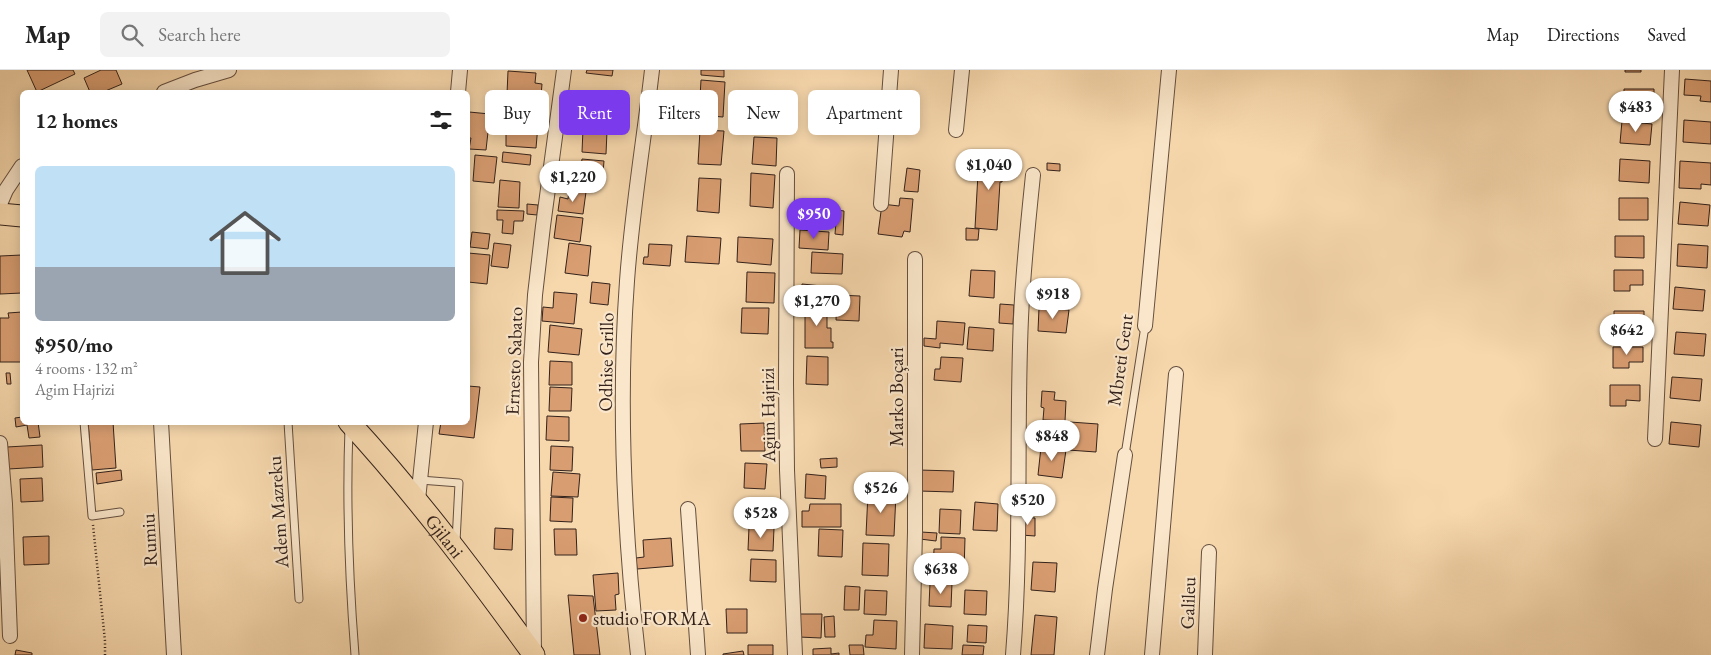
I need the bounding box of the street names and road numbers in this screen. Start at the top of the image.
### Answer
street label: Ernesto Sabato [500,306,528,416]
street label: Odhise Grillo [593,312,619,412]
street label: Mbreti Gent [1101,313,1139,407]
street label: Marko Boçari [884,347,909,447]
street label: Agim Hajrizi [755,367,781,463]
street label: Adem Mazreku [262,455,294,570]
street label: Gjilani [420,509,470,563]
street label: Rumiu [135,513,163,567]
street label: Galileu [1175,576,1201,630]

